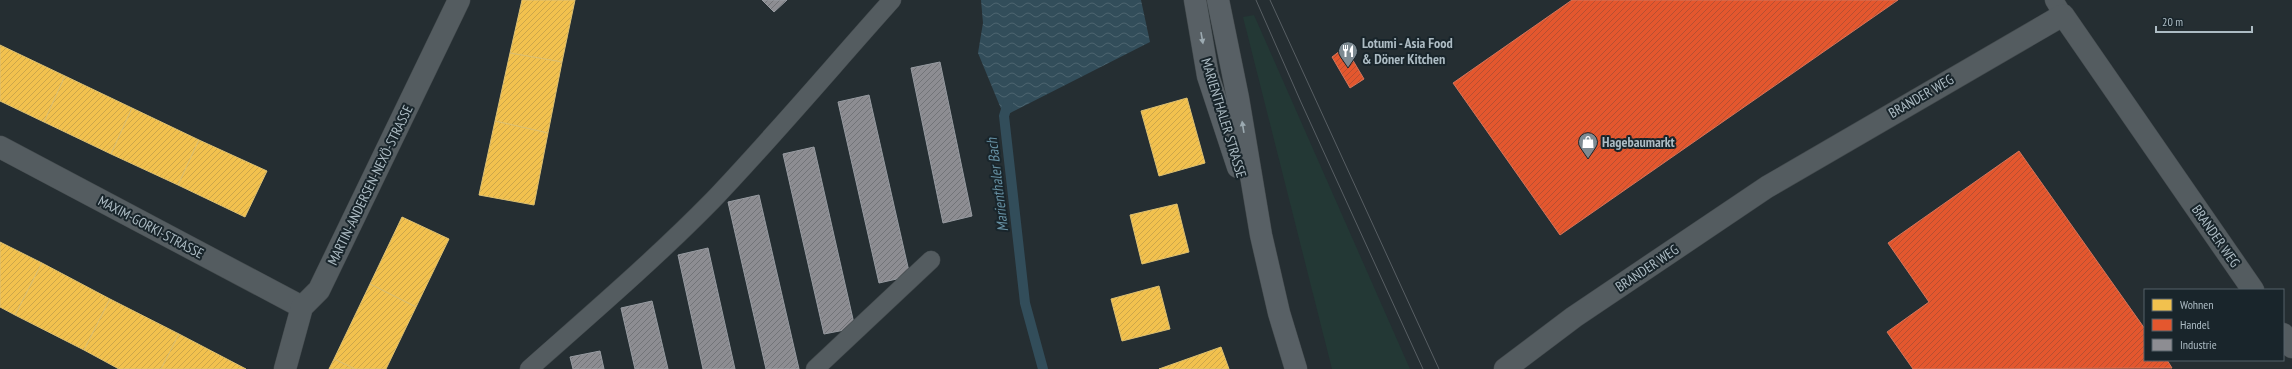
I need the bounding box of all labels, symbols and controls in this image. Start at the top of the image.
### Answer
scale bar [2156,8,2252,34]
text: 20 m [2162,14,2183,29]
one-way arrow [1199,32,1205,44]
place label: Lotumi - Asia Food & Döner Kitchen [1362,34,1453,68]
restaurant icon: Lotumi - Asia Food & Döner Kitchen [1337,40,1359,68]
street label: MARIENTHALER STRASSE [1197,56,1251,180]
street label: BRANDER WEG [1885,70,1957,122]
street label: MARTIN-ANDERSEN-NEXÖ-STRASSE [323,102,417,268]
one-way arrow [1240,121,1246,133]
shop icon: Hagebaumarkt [1577,131,1599,159]
place label: Hagebaumarkt [1602,133,1675,151]
water label: Marienthaler Bach [982,136,1012,233]
street label: MAXIM-GORKI-STRASSE [95,192,207,262]
street label: BRANDER WEG [2188,201,2244,271]
street label: BRANDER WEG [1612,240,1682,296]
legend [2144,289,2284,361]
text: Wohnen [2180,297,2214,312]
text: Handel [2180,317,2210,332]
text: Industrie [2180,337,2217,352]

